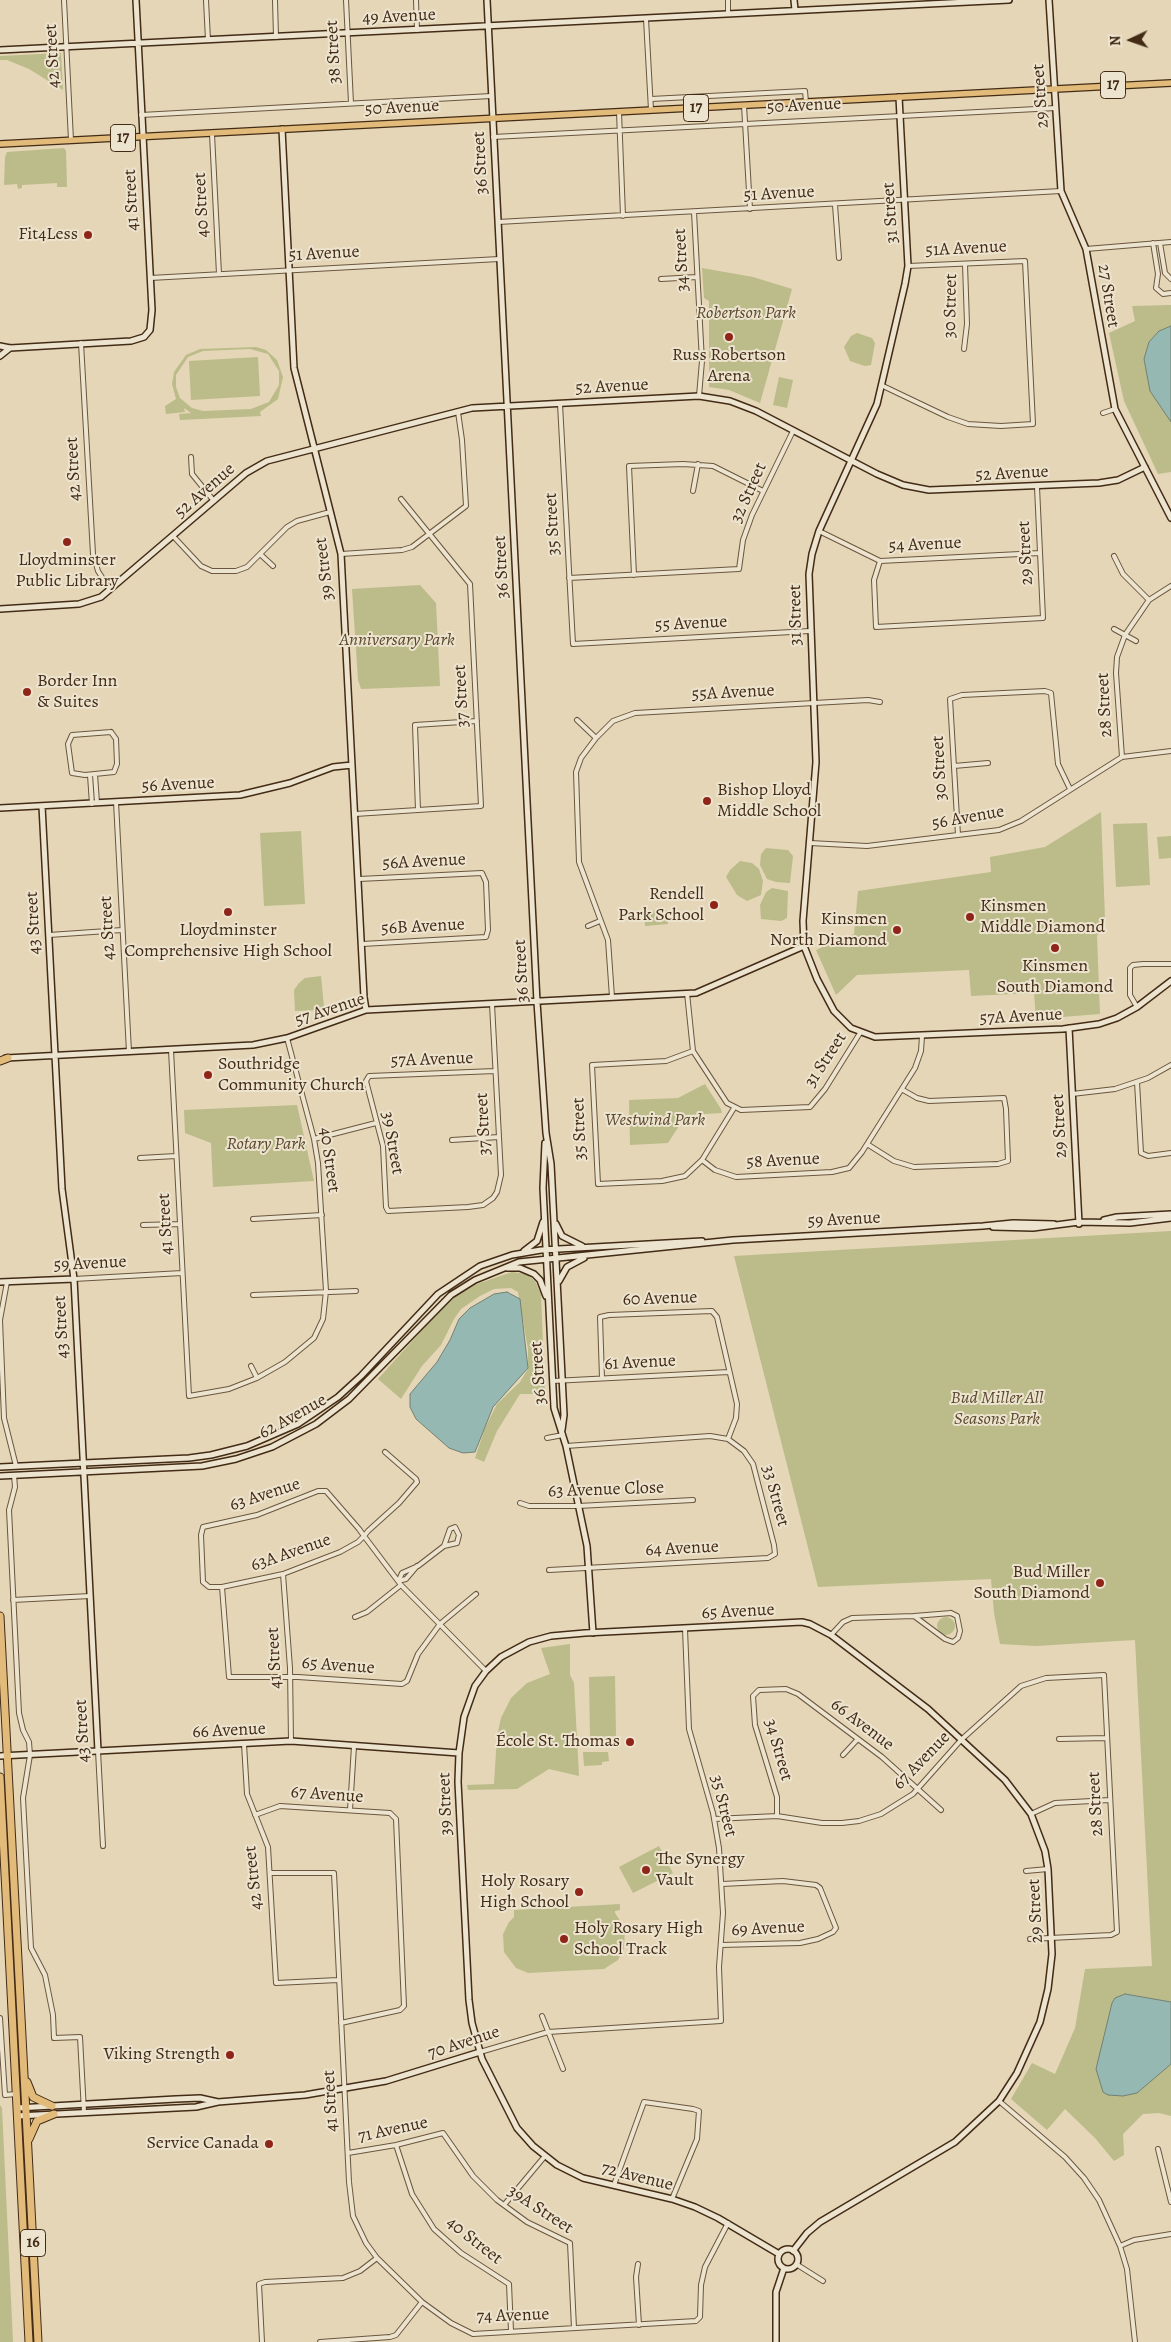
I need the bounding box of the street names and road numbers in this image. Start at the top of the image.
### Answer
street label: 49 Avenue [362,4,436,30]
street label: 38 Street [322,19,346,85]
street label: 42 Street [41,23,65,89]
street label: 29 Street [1028,63,1054,129]
road number: 17 [1100,72,1126,98]
street label: 50 Avenue [766,93,842,119]
street label: 50 Avenue [364,95,440,121]
road number: 17 [684,95,708,122]
road number: 17 [110,125,136,152]
street label: 36 Street [469,131,493,195]
street label: 41 Street [120,168,144,232]
street label: 40 Street [189,172,215,238]
street label: 51 Avenue [743,181,815,207]
street label: 31 Street [878,182,904,244]
street label: 34 Street [670,228,694,292]
street label: 51A Avenue [925,236,1007,262]
street label: 51 Avenue [288,241,360,267]
street label: 27 Street [1092,263,1124,329]
street label: 30 Street [940,273,962,339]
street label: 52 Avenue [575,374,649,400]
street label: 42 Street [62,436,86,502]
street label: 52 Avenue [170,459,240,523]
street label: 32 Street [726,459,772,527]
street label: 52 Avenue [975,461,1049,487]
street label: 35 Street [541,492,565,556]
street label: 29 Street [1014,520,1038,586]
street label: 54 Avenue [888,532,962,558]
street label: 36 Street [490,535,514,599]
street label: 39 Street [310,536,340,602]
street label: 31 Street [785,584,807,646]
street label: 55 Avenue [654,611,728,637]
street label: 37 Street [450,664,474,728]
street label: 28 Street [1093,672,1117,738]
street label: 55A Avenue [691,680,775,706]
street label: 30 Street [928,735,952,801]
street label: 56 Avenue [141,772,215,798]
street label: 56 Avenue [930,801,1006,835]
street label: 56A Avenue [382,849,466,875]
street label: 43 Street [22,891,46,955]
street label: 42 Street [96,895,120,961]
street label: 56B Avenue [381,914,465,940]
street label: 36 Street [510,939,534,1003]
street label: 57 Avenue [292,989,368,1031]
street label: 57A Avenue [979,1004,1063,1030]
street label: 31 Street [800,1028,852,1092]
street label: 57A Avenue [390,1048,474,1072]
street label: 37 Street [472,1092,496,1156]
street label: 29 Street [1048,1093,1072,1159]
street label: 35 Street [568,1097,592,1161]
street label: 39 Street [376,1110,408,1176]
street label: 40 Street [314,1126,344,1194]
street label: 58 Avenue [746,1148,820,1174]
street label: 41 Street [154,1192,178,1256]
street label: 59 Avenue [807,1207,881,1233]
street label: 59 Avenue [53,1251,127,1277]
street label: 60 Avenue [622,1287,698,1311]
street label: 43 Street [50,1295,74,1359]
street label: 36 Street [526,1341,552,1405]
street label: 61 Avenue [604,1350,676,1376]
street label: 62 Avenue [255,1390,331,1444]
street label: 33 Street [756,1463,794,1529]
street label: 63 Avenue [227,1473,303,1517]
street label: 63 Avenue Close [547,1477,665,1503]
street label: 63A Avenue [248,1529,334,1577]
street label: 64 Avenue [645,1536,719,1562]
street label: 65 Avenue [701,1599,775,1625]
street label: 41 Street [263,1626,287,1690]
street label: 65 Avenue [301,1653,375,1679]
street label: 66 Avenue [826,1694,898,1756]
street label: 43 Street [71,1699,95,1763]
street label: 34 Street [759,1717,797,1783]
street label: 66 Avenue [192,1718,266,1744]
street label: 67 Avenue [889,1727,955,1795]
street label: 28 Street [1084,1771,1108,1837]
street label: 39 Street [434,1772,458,1836]
street label: 35 Street [705,1773,741,1839]
street label: 67 Avenue [290,1782,364,1808]
street label: 42 Street [240,1845,268,1911]
street label: 29 Street [1024,1878,1048,1944]
street label: 69 Avenue [731,1916,805,1942]
street label: 70 Avenue [425,2021,503,2065]
street label: 41 Street [319,2069,343,2133]
street label: 71 Avenue [356,2112,430,2148]
street label: 72 Avenue [599,2158,675,2196]
street label: 39A Street [503,2181,577,2239]
street label: 40 Street [442,2212,506,2270]
road number: 16 [20,2230,46,2256]
street label: 74 Avenue [476,2304,550,2328]

